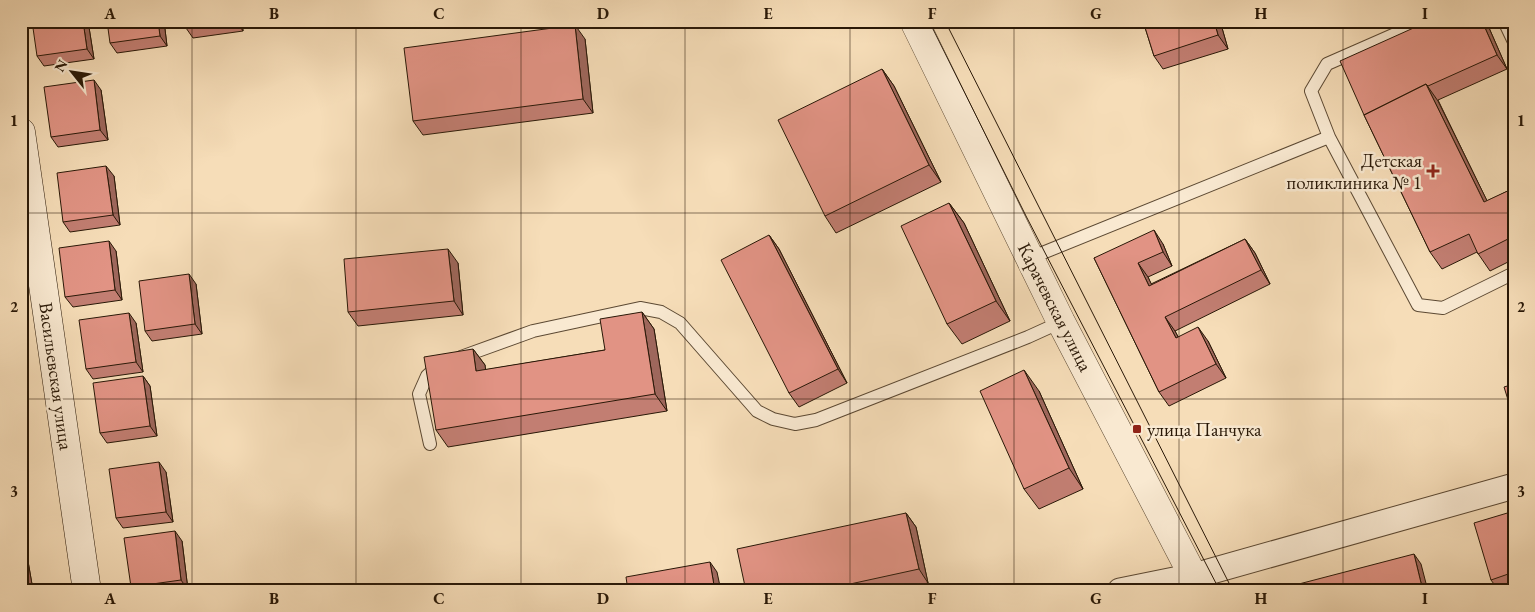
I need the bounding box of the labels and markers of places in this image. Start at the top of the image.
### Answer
place label: Детская поликлиника № 1 [1287,148,1422,195]
marker: Детская поликлиника № 1 [1426,164,1440,178]
place label: улица Панчука [1147,417,1262,442]
marker: улица Панчука [1131,423,1143,435]

